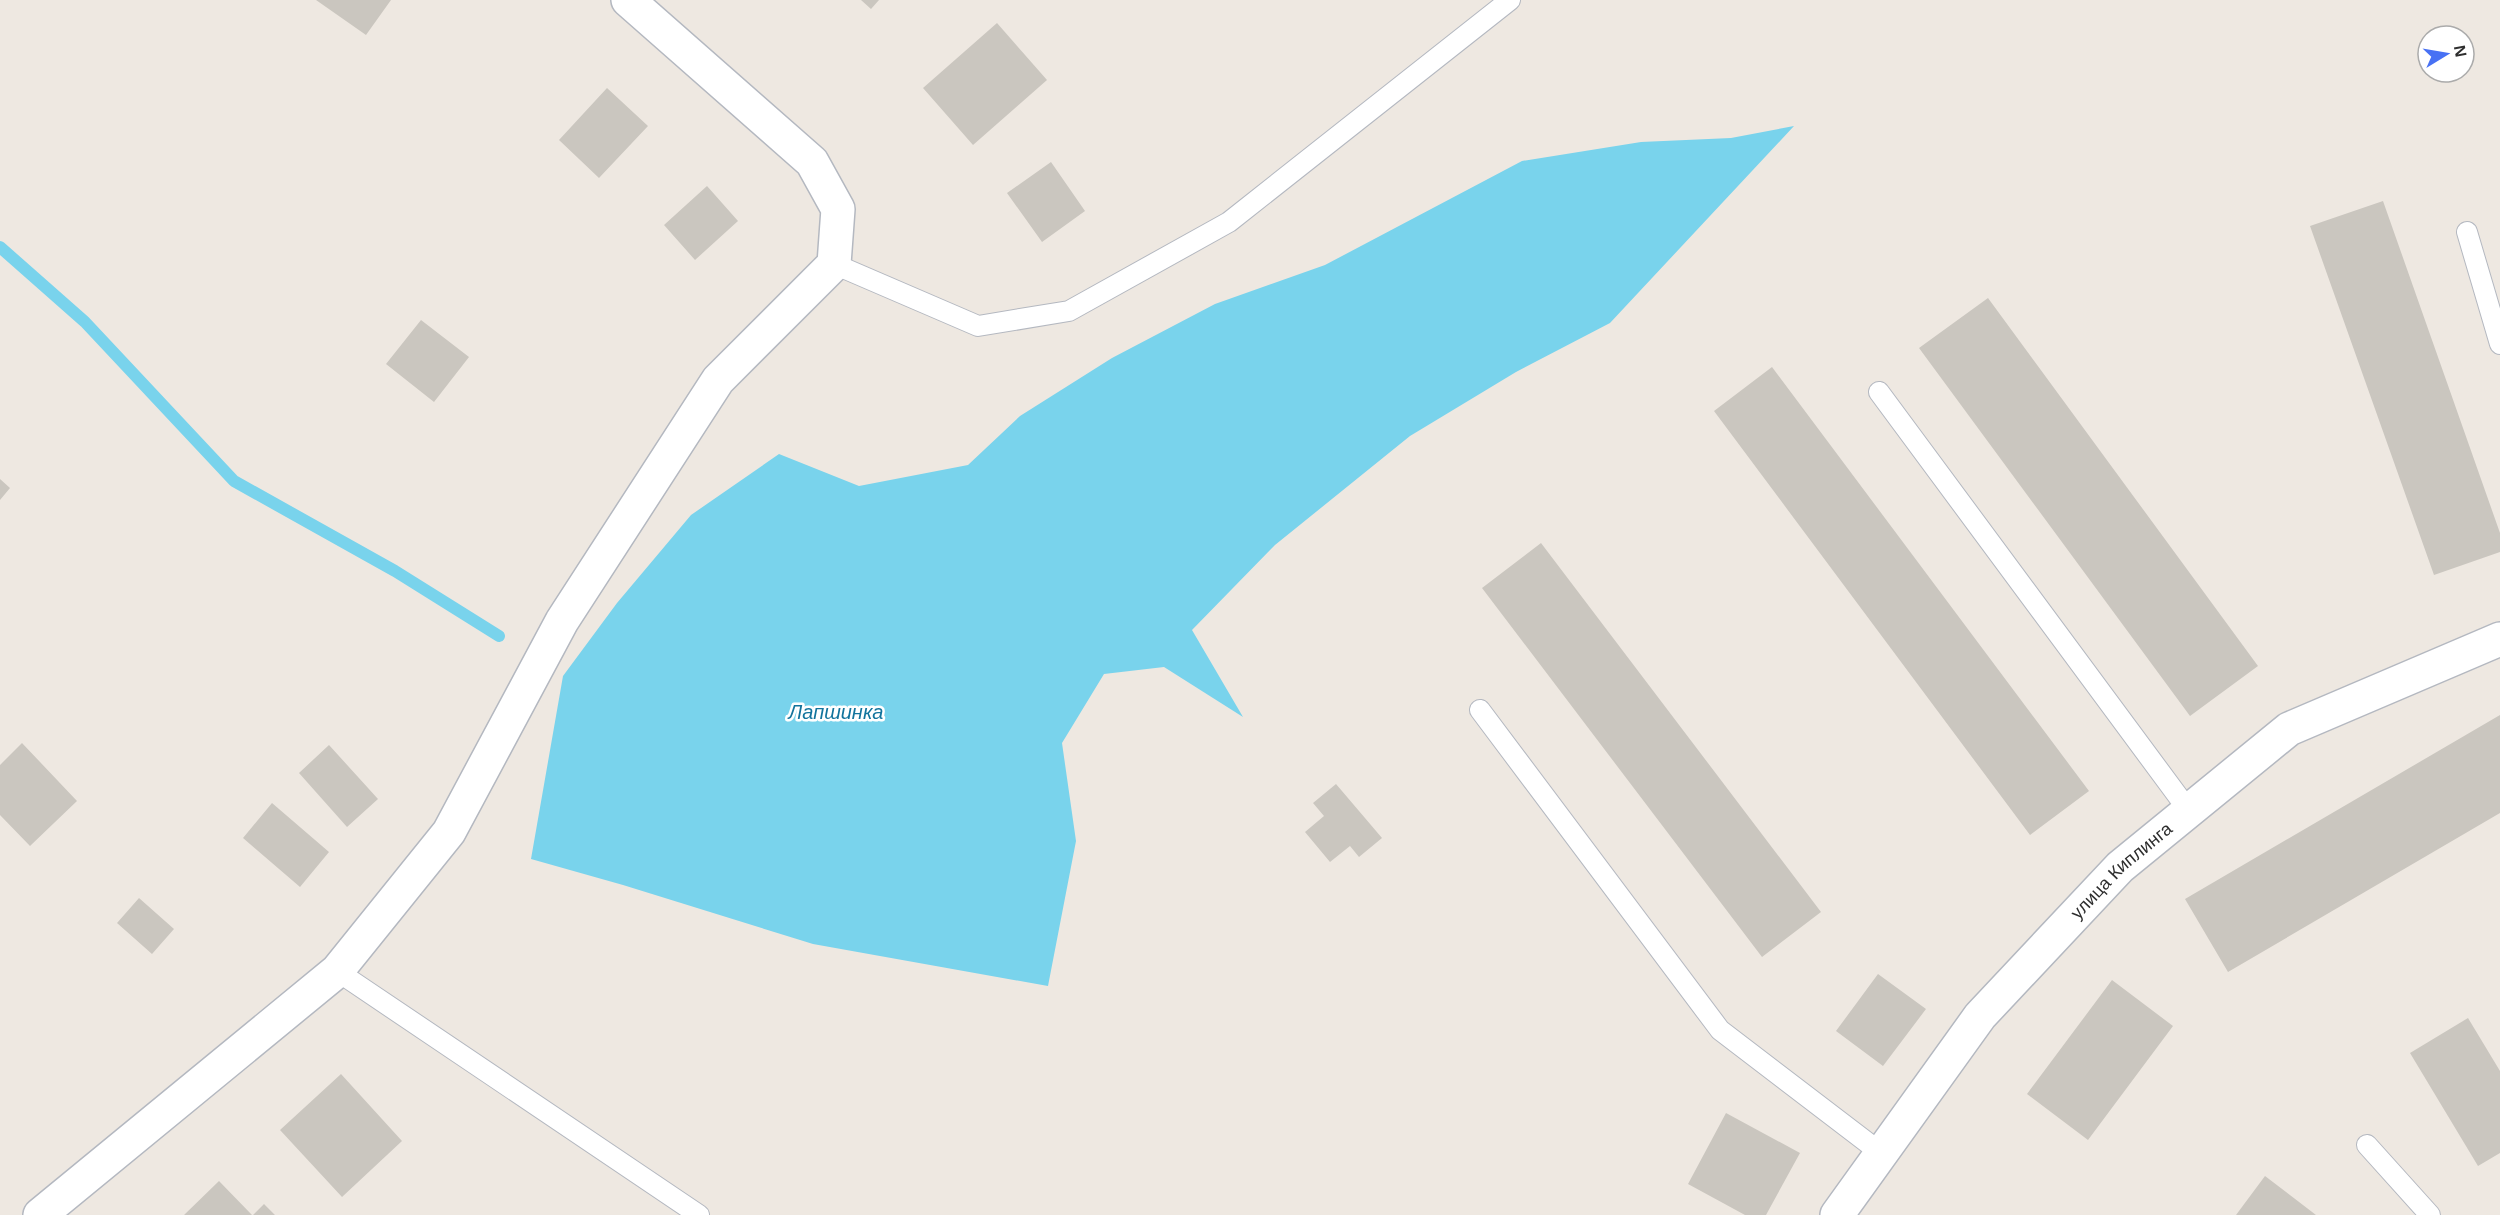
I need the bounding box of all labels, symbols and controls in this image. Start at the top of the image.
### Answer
north arrow [2416,24,2476,84]
text: N [2451,44,2470,59]
water label: Лапшинка [787,701,883,723]
street label: улица Киплинга [2067,818,2177,923]

